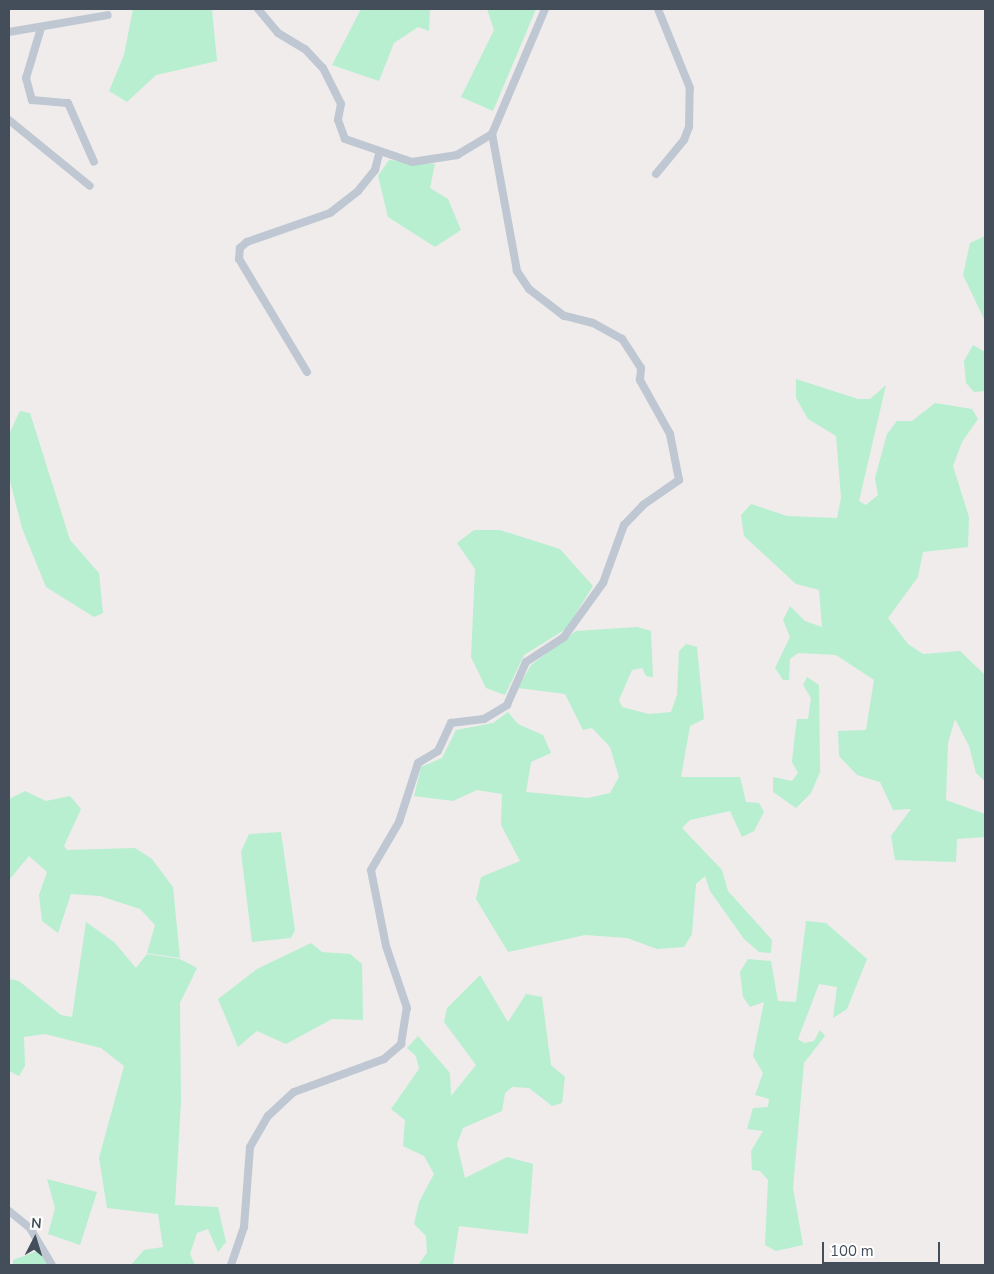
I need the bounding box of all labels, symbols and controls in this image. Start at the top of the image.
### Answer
north arrow [10,1214,60,1264]
text: N [30,1214,42,1233]
scale bar [824,1232,942,1264]
text: 100 m [830,1241,874,1261]

